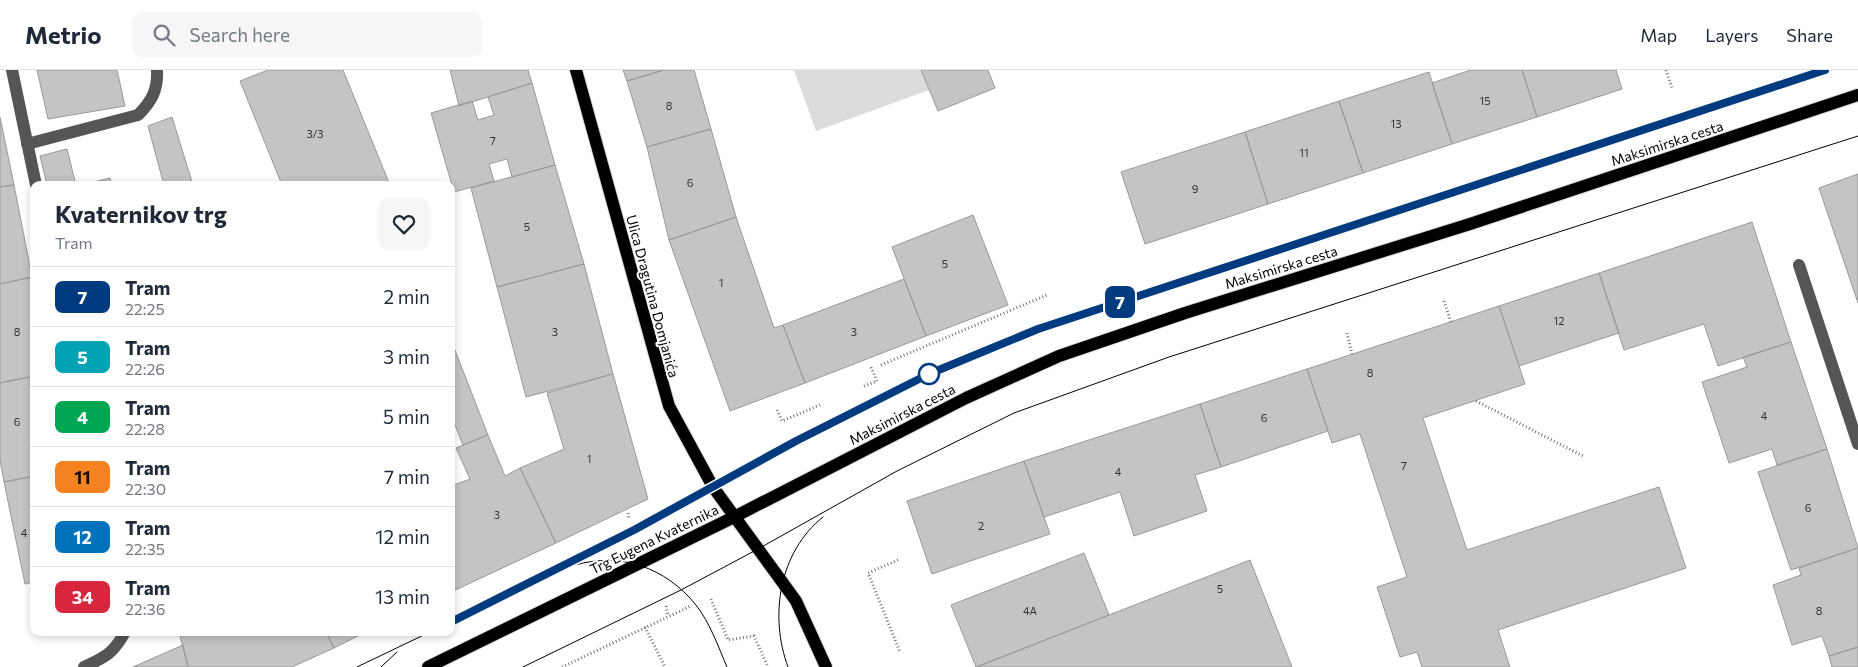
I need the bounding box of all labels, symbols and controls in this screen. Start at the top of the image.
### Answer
search box [132,12,482,57]
text: Metrio [25,20,102,49]
icon: search [150,21,178,49]
text: Search here [190,23,290,46]
text: Map [1640,24,1677,46]
text: Layers [1705,24,1758,46]
text: Share [1786,24,1833,46]
house number: 15 [1479,94,1491,107]
house number: 8 [666,99,673,112]
house number: 13 [1391,117,1401,130]
street label: Maksimirska cesta [1609,117,1725,169]
house number: 3/3 [306,127,324,140]
house number: 7 [490,134,496,147]
house number: 11 [1299,146,1309,159]
house number: 6 [687,176,694,189]
house number: 9 [1192,182,1199,195]
button: heart [378,198,430,250]
text: Kvaternikov trg [55,199,227,228]
street label: Ulica Dragutina Domjanića [623,213,683,379]
house number: 5 [524,220,530,233]
text: Tram [55,233,92,252]
street label: Maksimirska cesta [1223,242,1339,292]
house number: 5 [942,257,948,270]
text: Tram [125,276,170,299]
house number: 1 [719,276,723,289]
text: 2 min [383,285,430,308]
text: 7 [78,286,87,308]
line badge: 7 [1104,286,1136,318]
text: 7 [1115,291,1125,313]
text: 22:25 [125,299,165,318]
house number: 12 [1554,314,1564,327]
house number: 8 [14,325,21,338]
house number: 3 [552,325,558,338]
house number: 3 [851,325,857,338]
text: Tram [125,336,170,359]
text: 3 min [383,345,430,368]
text: 5 [77,346,88,368]
text: 22:26 [125,359,165,378]
unlabelled marker [918,363,940,385]
house number: 8 [1367,366,1374,379]
street label: Maksimirska cesta [846,380,958,448]
text: Tram [125,396,170,419]
text: 5 min [383,405,430,428]
text: 4 [77,406,88,428]
house number: 4 [1761,409,1768,422]
house number: 6 [1261,411,1268,424]
house number: 6 [14,415,21,428]
text: 22:28 [125,419,165,438]
house number: 1 [587,452,591,465]
text: Tram [125,456,170,479]
house number: 7 [1401,459,1407,472]
text: 7 min [384,465,430,488]
house number: 4 [1115,465,1122,478]
text: 11 [74,466,91,488]
text: 22:30 [125,479,166,498]
street label: Trg Eugena Kvaternika [587,500,721,578]
house number: 6 [1805,501,1812,514]
house number: 3 [494,508,500,521]
text: Tram [125,516,170,539]
house number: 2 [978,519,984,532]
text: 12 min [375,525,430,548]
house number: 4 [21,526,28,539]
text: 12 [73,526,92,548]
text: 22:35 [125,539,165,558]
text: Tram [125,576,170,599]
house number: 5 [1217,582,1223,595]
text: 13 min [375,585,430,608]
text: 34 [72,586,93,608]
text: 22:36 [125,599,165,618]
house number: 4A [1023,604,1037,617]
house number: 8 [1816,604,1823,617]

